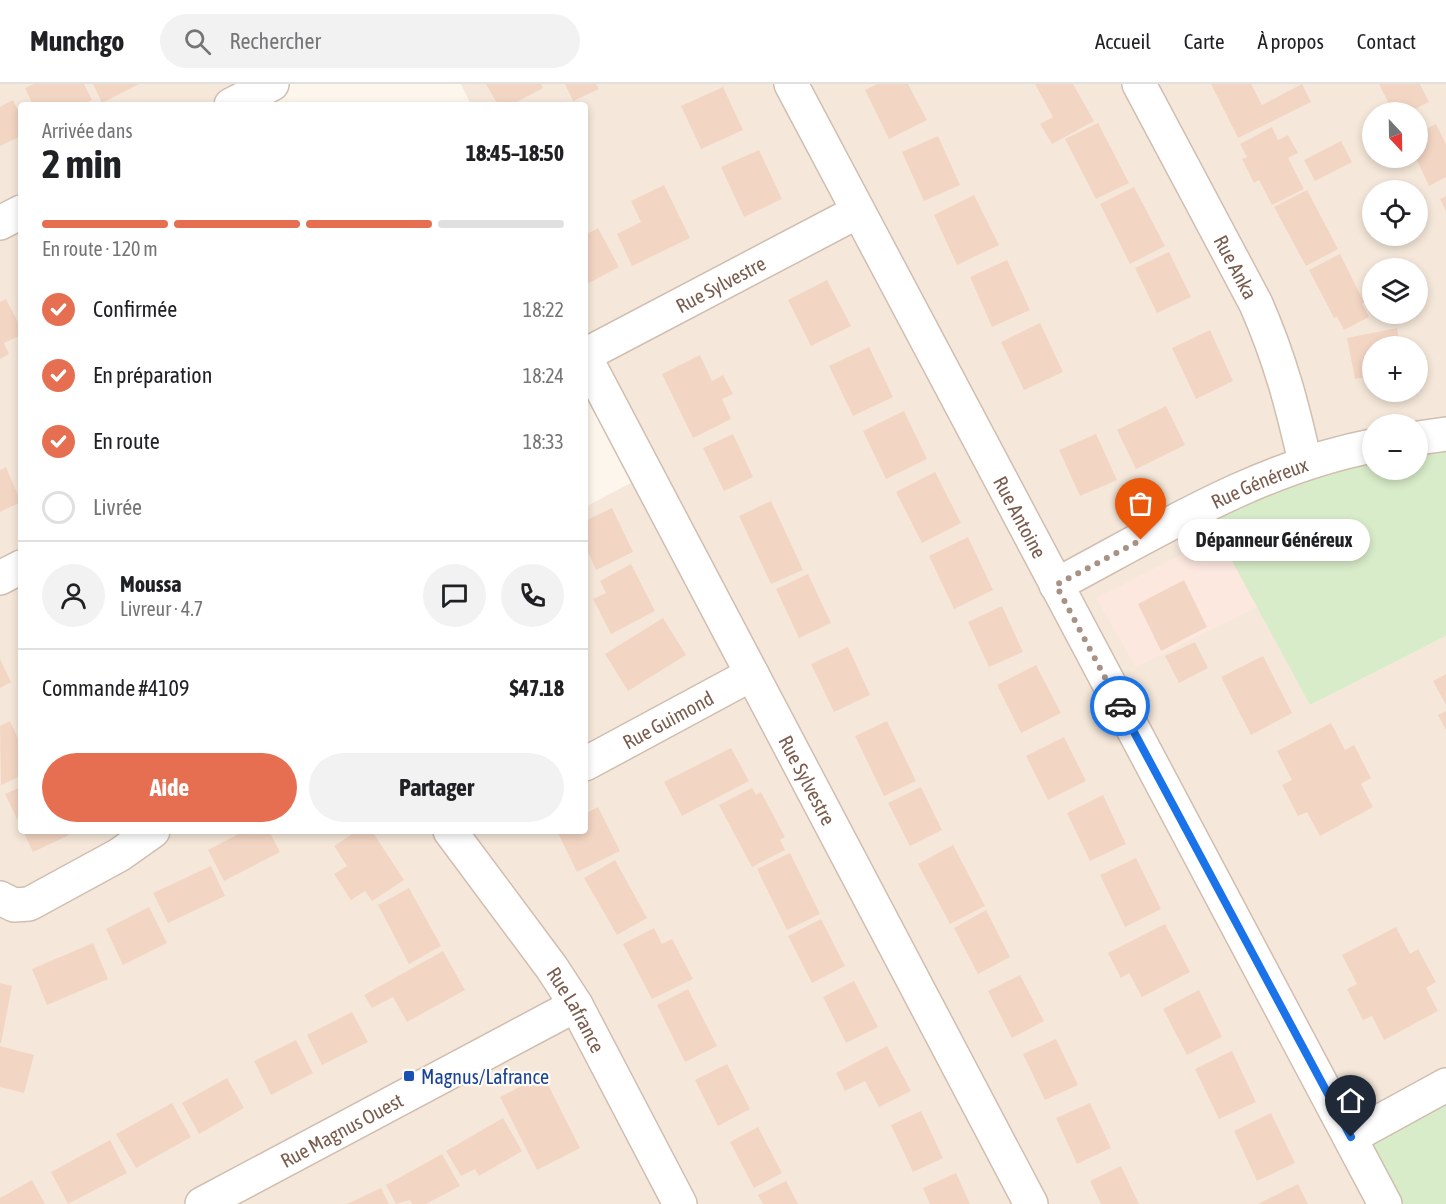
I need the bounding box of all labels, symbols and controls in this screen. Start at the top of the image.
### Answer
search box [160,14,580,68]
text: Munchgo [30,25,124,57]
icon: search [181,25,214,58]
text: Rechercher [229,28,321,54]
text: Accueil [1095,29,1151,53]
text: Carte [1184,29,1224,53]
text: À propos [1257,29,1324,53]
text: Contact [1357,29,1416,53]
north arrow [1362,102,1428,168]
map controls [1362,102,1428,480]
text: Arrivée dans [42,119,133,142]
text: 18:45–18:50 [466,140,564,166]
text: 2 min [42,142,122,186]
button: locate [1362,180,1428,246]
street label: Rue Anka [1210,231,1263,303]
text: En route · 120 m [42,237,158,260]
street label: Rue Sylvestre [672,251,769,317]
button: layers [1362,258,1428,324]
icon: check [42,293,75,326]
text: Confirmée [93,296,177,322]
text: 18:22 [523,298,564,321]
button: + [1362,336,1428,402]
icon: check [42,359,75,392]
text: En préparation [93,362,212,388]
text: 18:24 [523,364,564,387]
button: − [1362,414,1428,480]
icon: check [42,425,75,458]
text: En route [93,428,160,454]
text: 18:33 [523,430,564,453]
street label: Rue Généreux [1207,452,1311,513]
street label: Rue Antoine [989,472,1052,562]
pin [1115,478,1166,540]
icon: bag [1124,487,1157,520]
text: Livrée [93,494,142,520]
callout: Dépanneur Généreux [1177,519,1369,561]
text: Dépanneur Généreux [1195,528,1353,551]
button: person [42,564,105,627]
button: chat [423,564,486,627]
button: phone [501,564,564,627]
text: Moussa [120,571,181,597]
text: Livreur · 4.7 [120,597,203,620]
text: Commande #4109 [42,675,189,701]
text: $47.18 [509,675,564,701]
courier [1090,676,1150,736]
street label: Rue Guimond [619,686,717,753]
icon: car [1104,690,1137,723]
street label: Rue Sylvestre [775,731,841,829]
button: Aide [42,753,297,822]
button: Partager [309,753,564,822]
street label: Rue Lafrance [543,962,610,1056]
place label: Magnus/Lafrance [421,1065,549,1088]
marker: Magnus/Lafrance [402,1069,416,1083]
pin [1325,1075,1376,1137]
icon: home [1334,1084,1367,1117]
street label: Rue Magnus Ouest [276,1088,407,1172]

